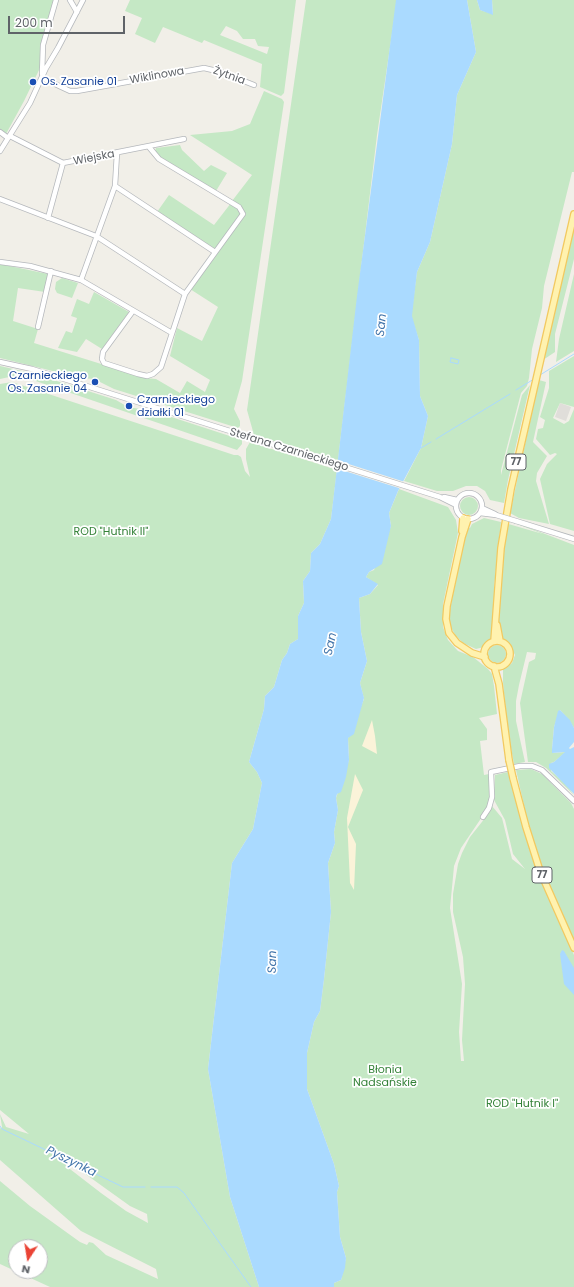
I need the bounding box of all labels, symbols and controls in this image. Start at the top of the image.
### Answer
scale bar [10,8,127,34]
text: 200 m [15,14,53,31]
street label: Żytnia [211,64,247,88]
street label: Wiklinowa [129,65,185,87]
place label: Os. Zasanie 01 [41,75,117,89]
marker: Os. Zasanie 01 [28,77,38,87]
street label: Wiejska [72,148,116,168]
water label: San [374,313,390,337]
place label: Czarnieckiego Os. Zasanie 04 [7,369,87,395]
marker: Czarnieckiego Os. Zasanie 04 [90,377,100,387]
place label: Czarnieckiego działki 01 [137,393,215,419]
marker: Czarnieckiego działki 01 [124,401,134,411]
street label: Stefana Czarnieckiego [228,426,350,474]
road number: 77 [506,454,526,470]
park label: ROD "Hutnik II" [74,525,148,539]
water label: San [322,631,340,657]
road number: 77 [532,867,552,883]
water label: San [266,950,280,974]
park label: Błonia Nadsańskie [353,1063,417,1089]
park label: ROD "Hutnik I" [486,1097,558,1111]
water label: Pyszynka [44,1144,98,1180]
north arrow [8,1239,48,1279]
text: N [20,1261,31,1278]

